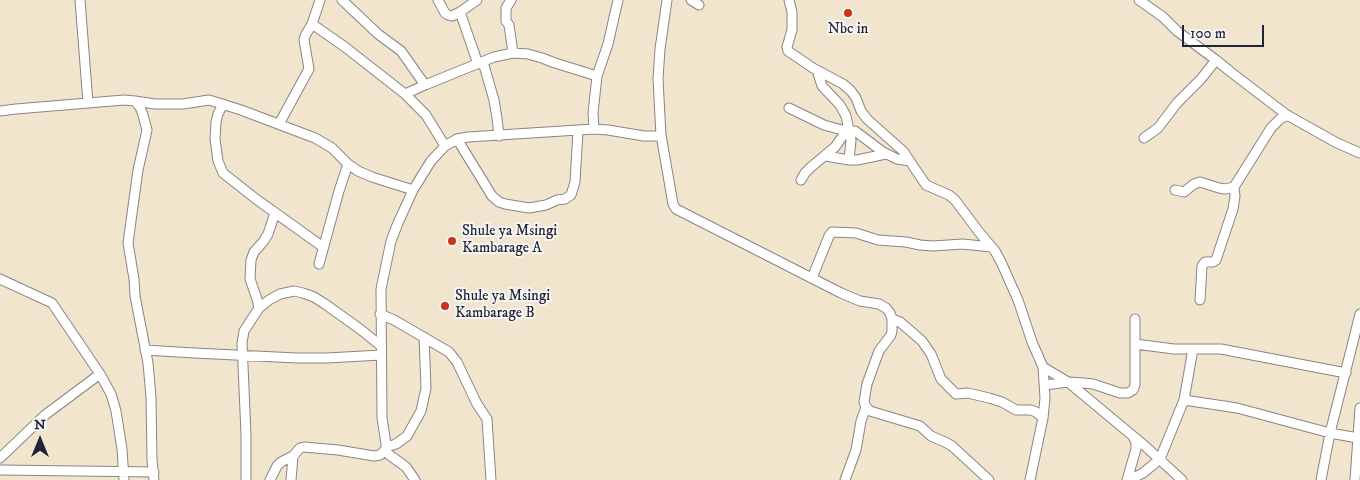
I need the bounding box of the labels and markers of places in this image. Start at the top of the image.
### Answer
marker: Nbc in [842,7,854,19]
place label: Nbc in [828,21,868,39]
place label: Shule ya Msingi Kambarage A [462,223,557,258]
marker: Shule ya Msingi Kambarage A [446,235,458,247]
place label: Shule ya Msingi Kambarage B [455,288,550,323]
marker: Shule ya Msingi Kambarage B [439,300,451,312]

